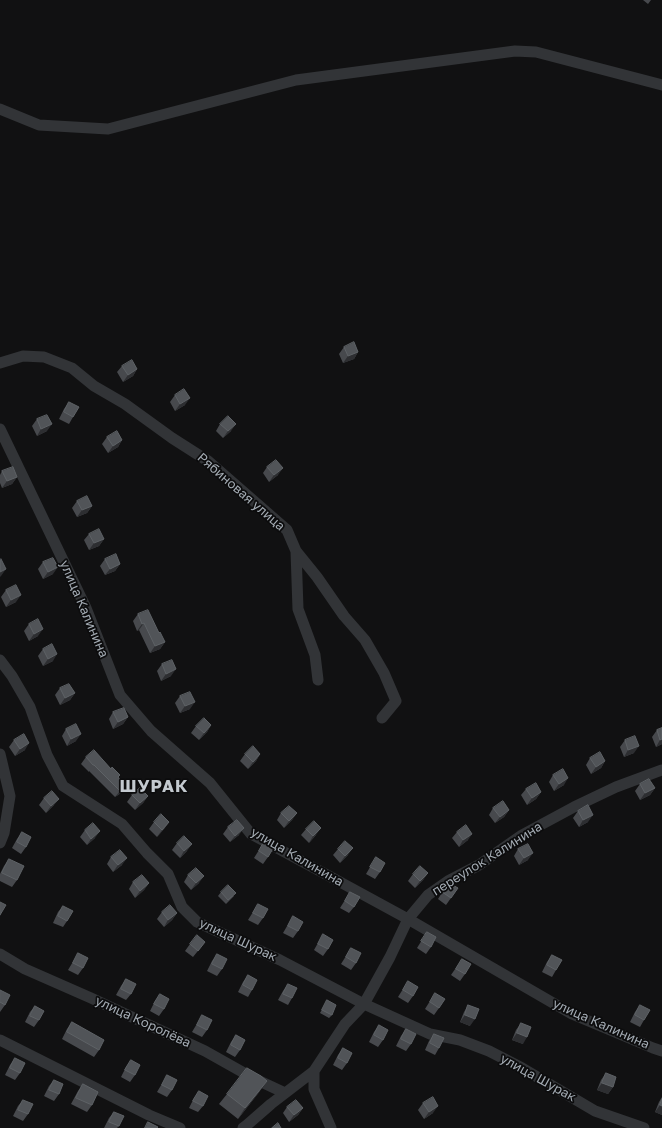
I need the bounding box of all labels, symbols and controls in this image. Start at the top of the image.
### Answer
street label: Рябиновая улица [194,450,288,534]
street label: улица Калинина [56,558,112,660]
district label: ШУРАК [120,777,188,797]
street label: переулок Калинина [429,819,545,899]
street label: улица Калинина [248,824,346,890]
street label: улица Шурак [197,915,279,965]
street label: улица Королёва [93,993,193,1051]
street label: улица Калинина [550,996,652,1052]
street label: улица Шурак [497,1051,579,1105]

